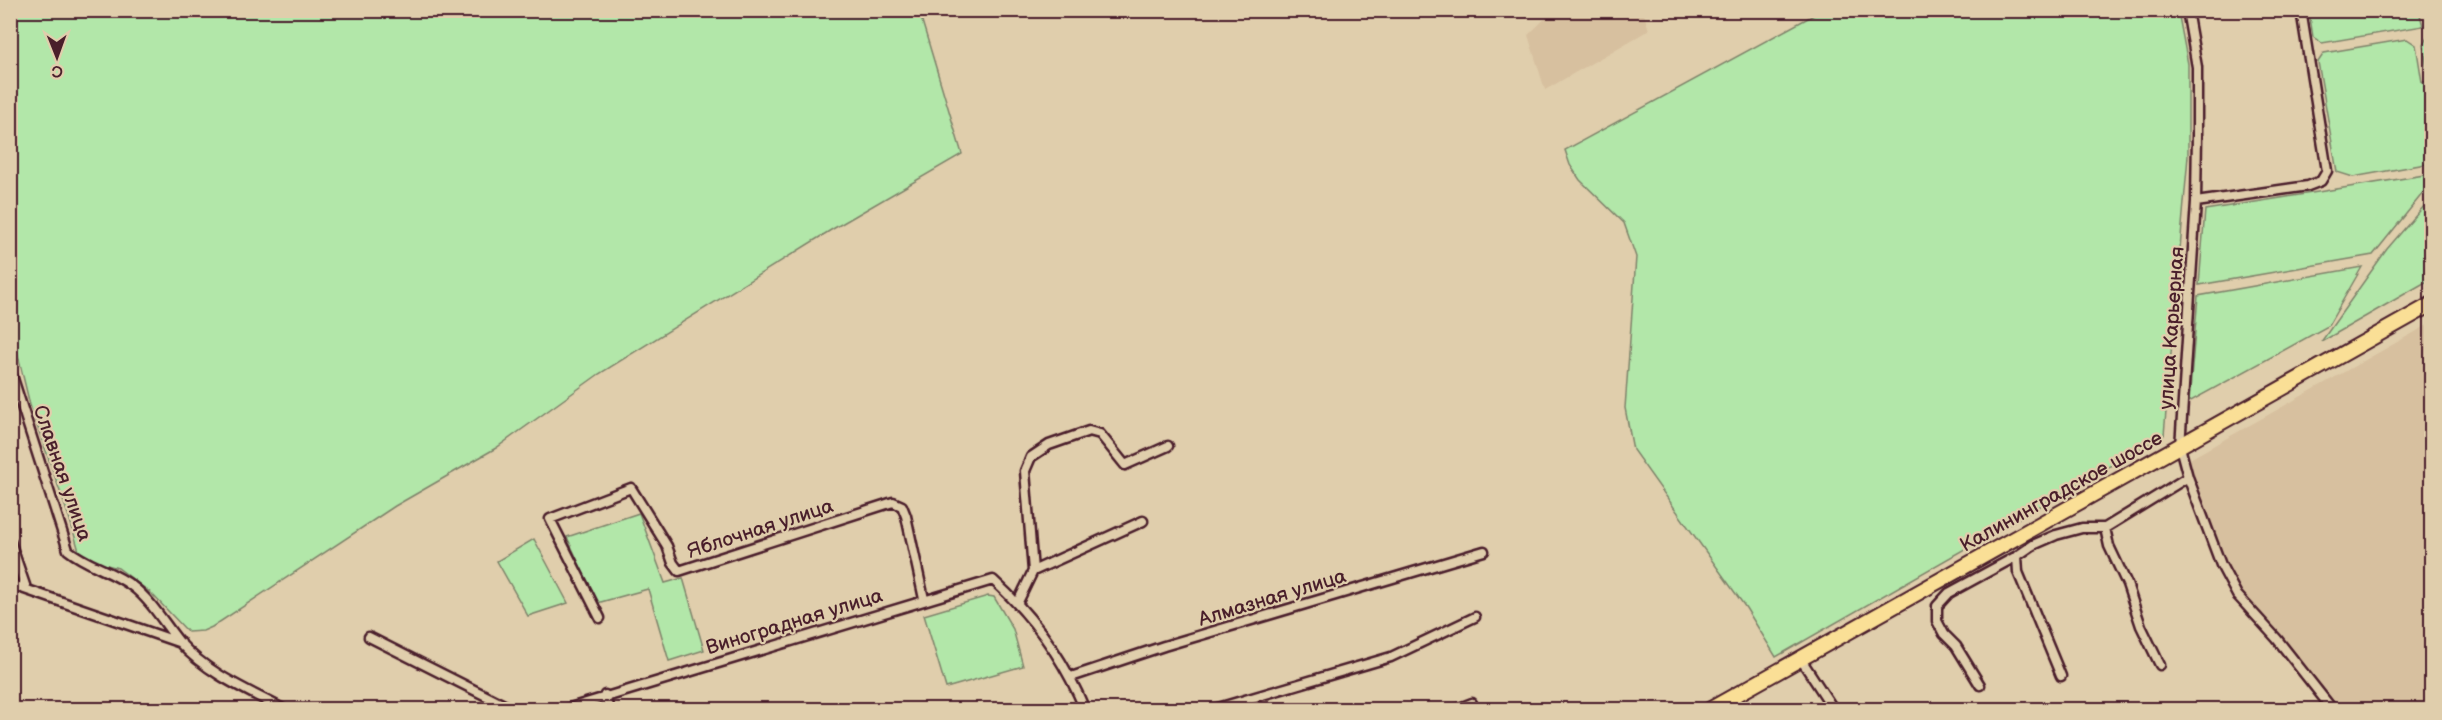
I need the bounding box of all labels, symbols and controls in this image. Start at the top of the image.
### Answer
north arrow [27,27,87,87]
text: С [52,61,63,80]
street label: улица Карьерная [2154,246,2190,410]
street label: Славная улица [28,402,97,545]
street label: Калининградское шоссе [1956,426,2167,558]
street label: Яблочная улица [684,494,837,564]
street label: Алмазная улица [1195,564,1349,632]
street label: Виноградная улица [703,584,886,660]

